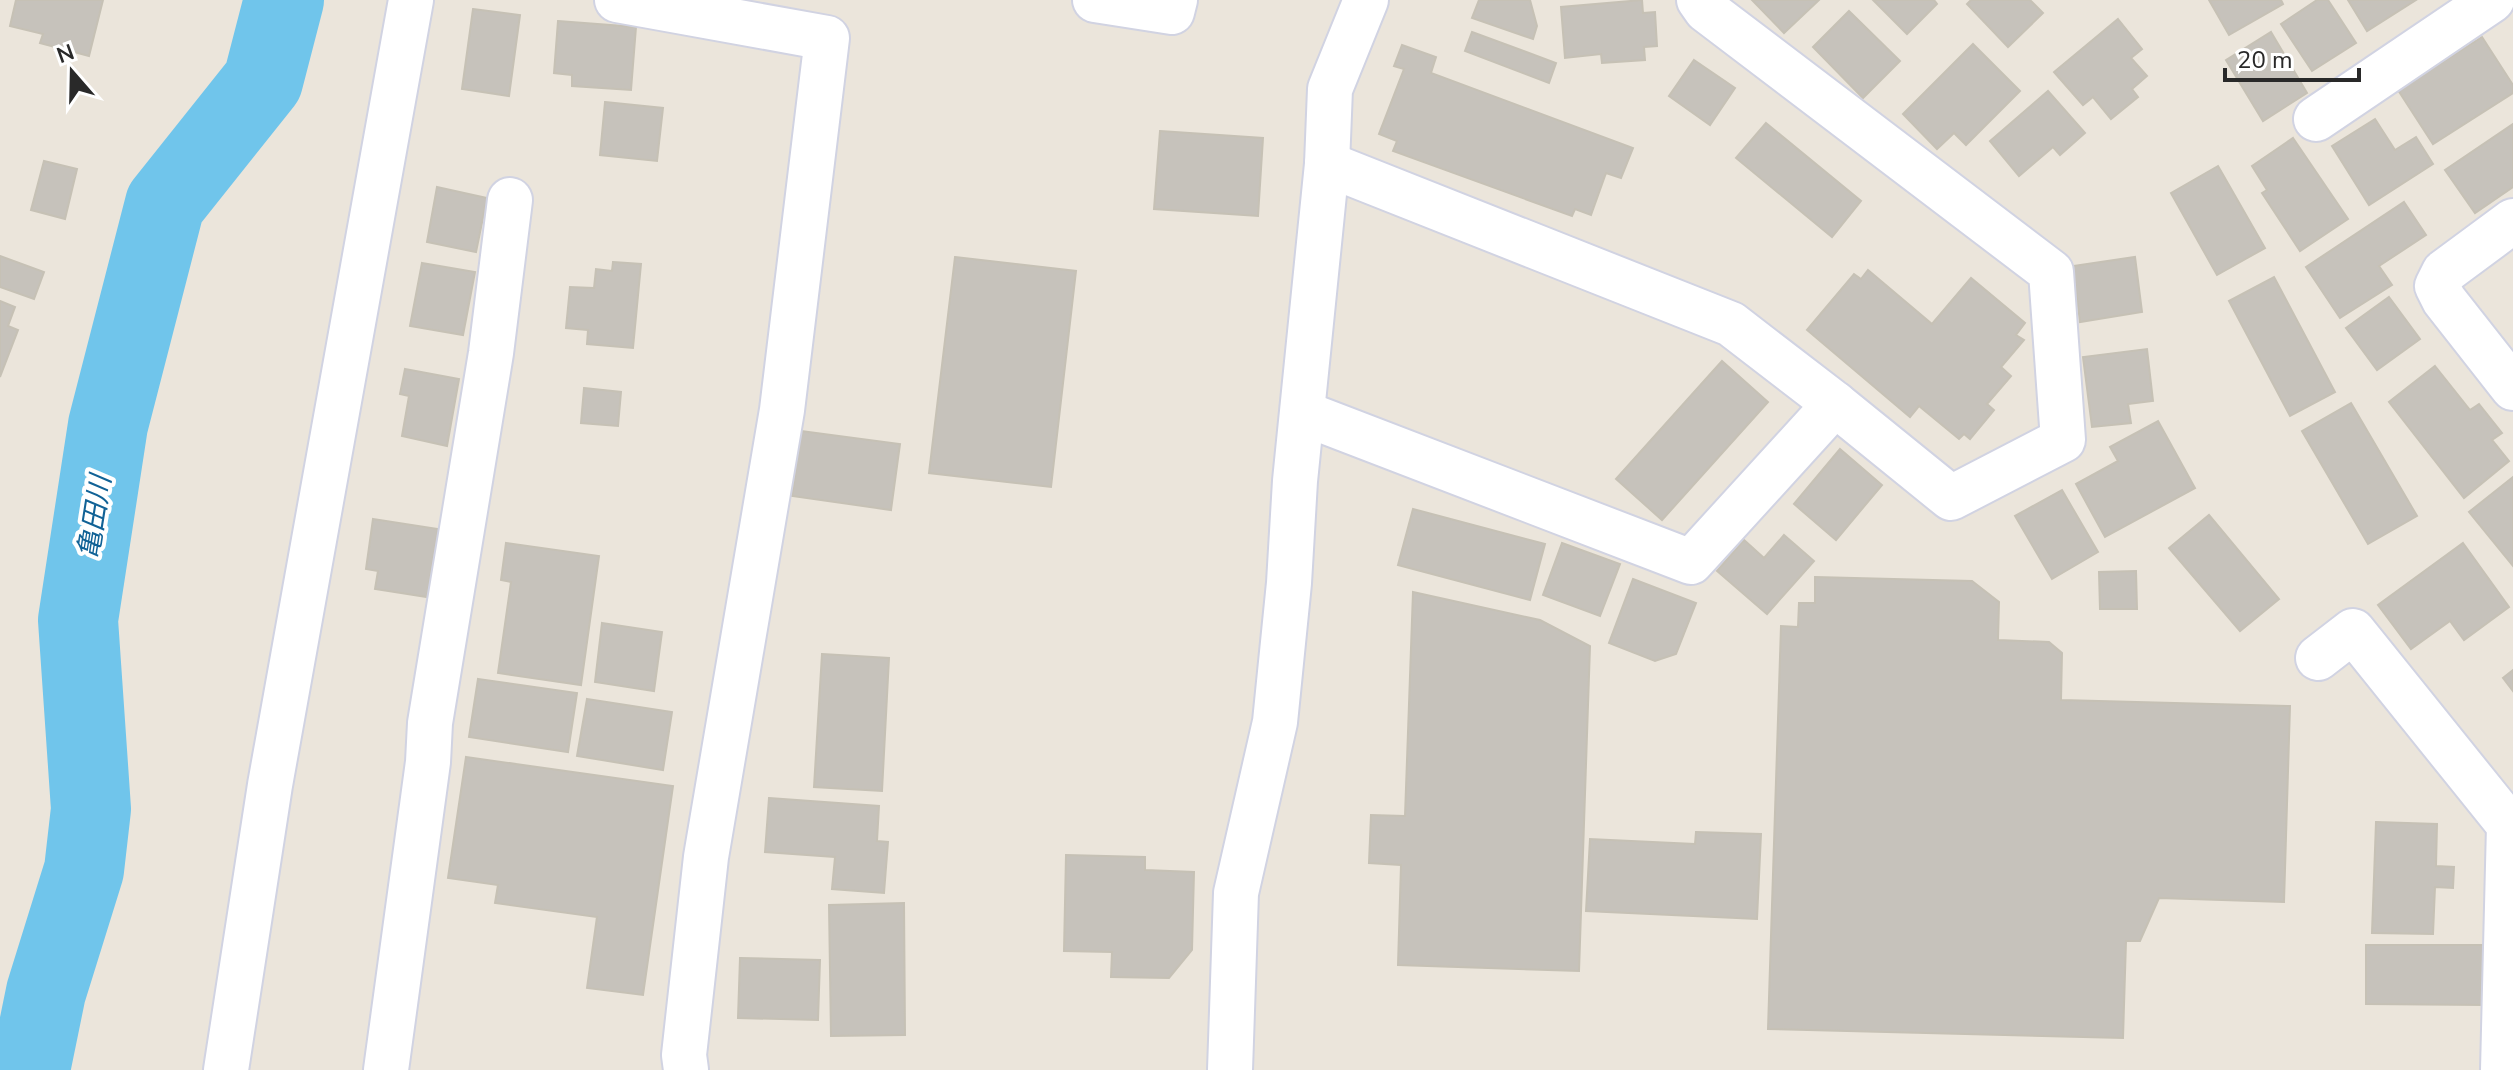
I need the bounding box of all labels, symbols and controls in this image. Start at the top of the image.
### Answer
north arrow [32,32,112,112]
scale bar [2225,32,2359,82]
text: N [53,37,78,71]
text: 20 m [2237,44,2293,76]
water label: 亀田川 [70,470,121,562]

